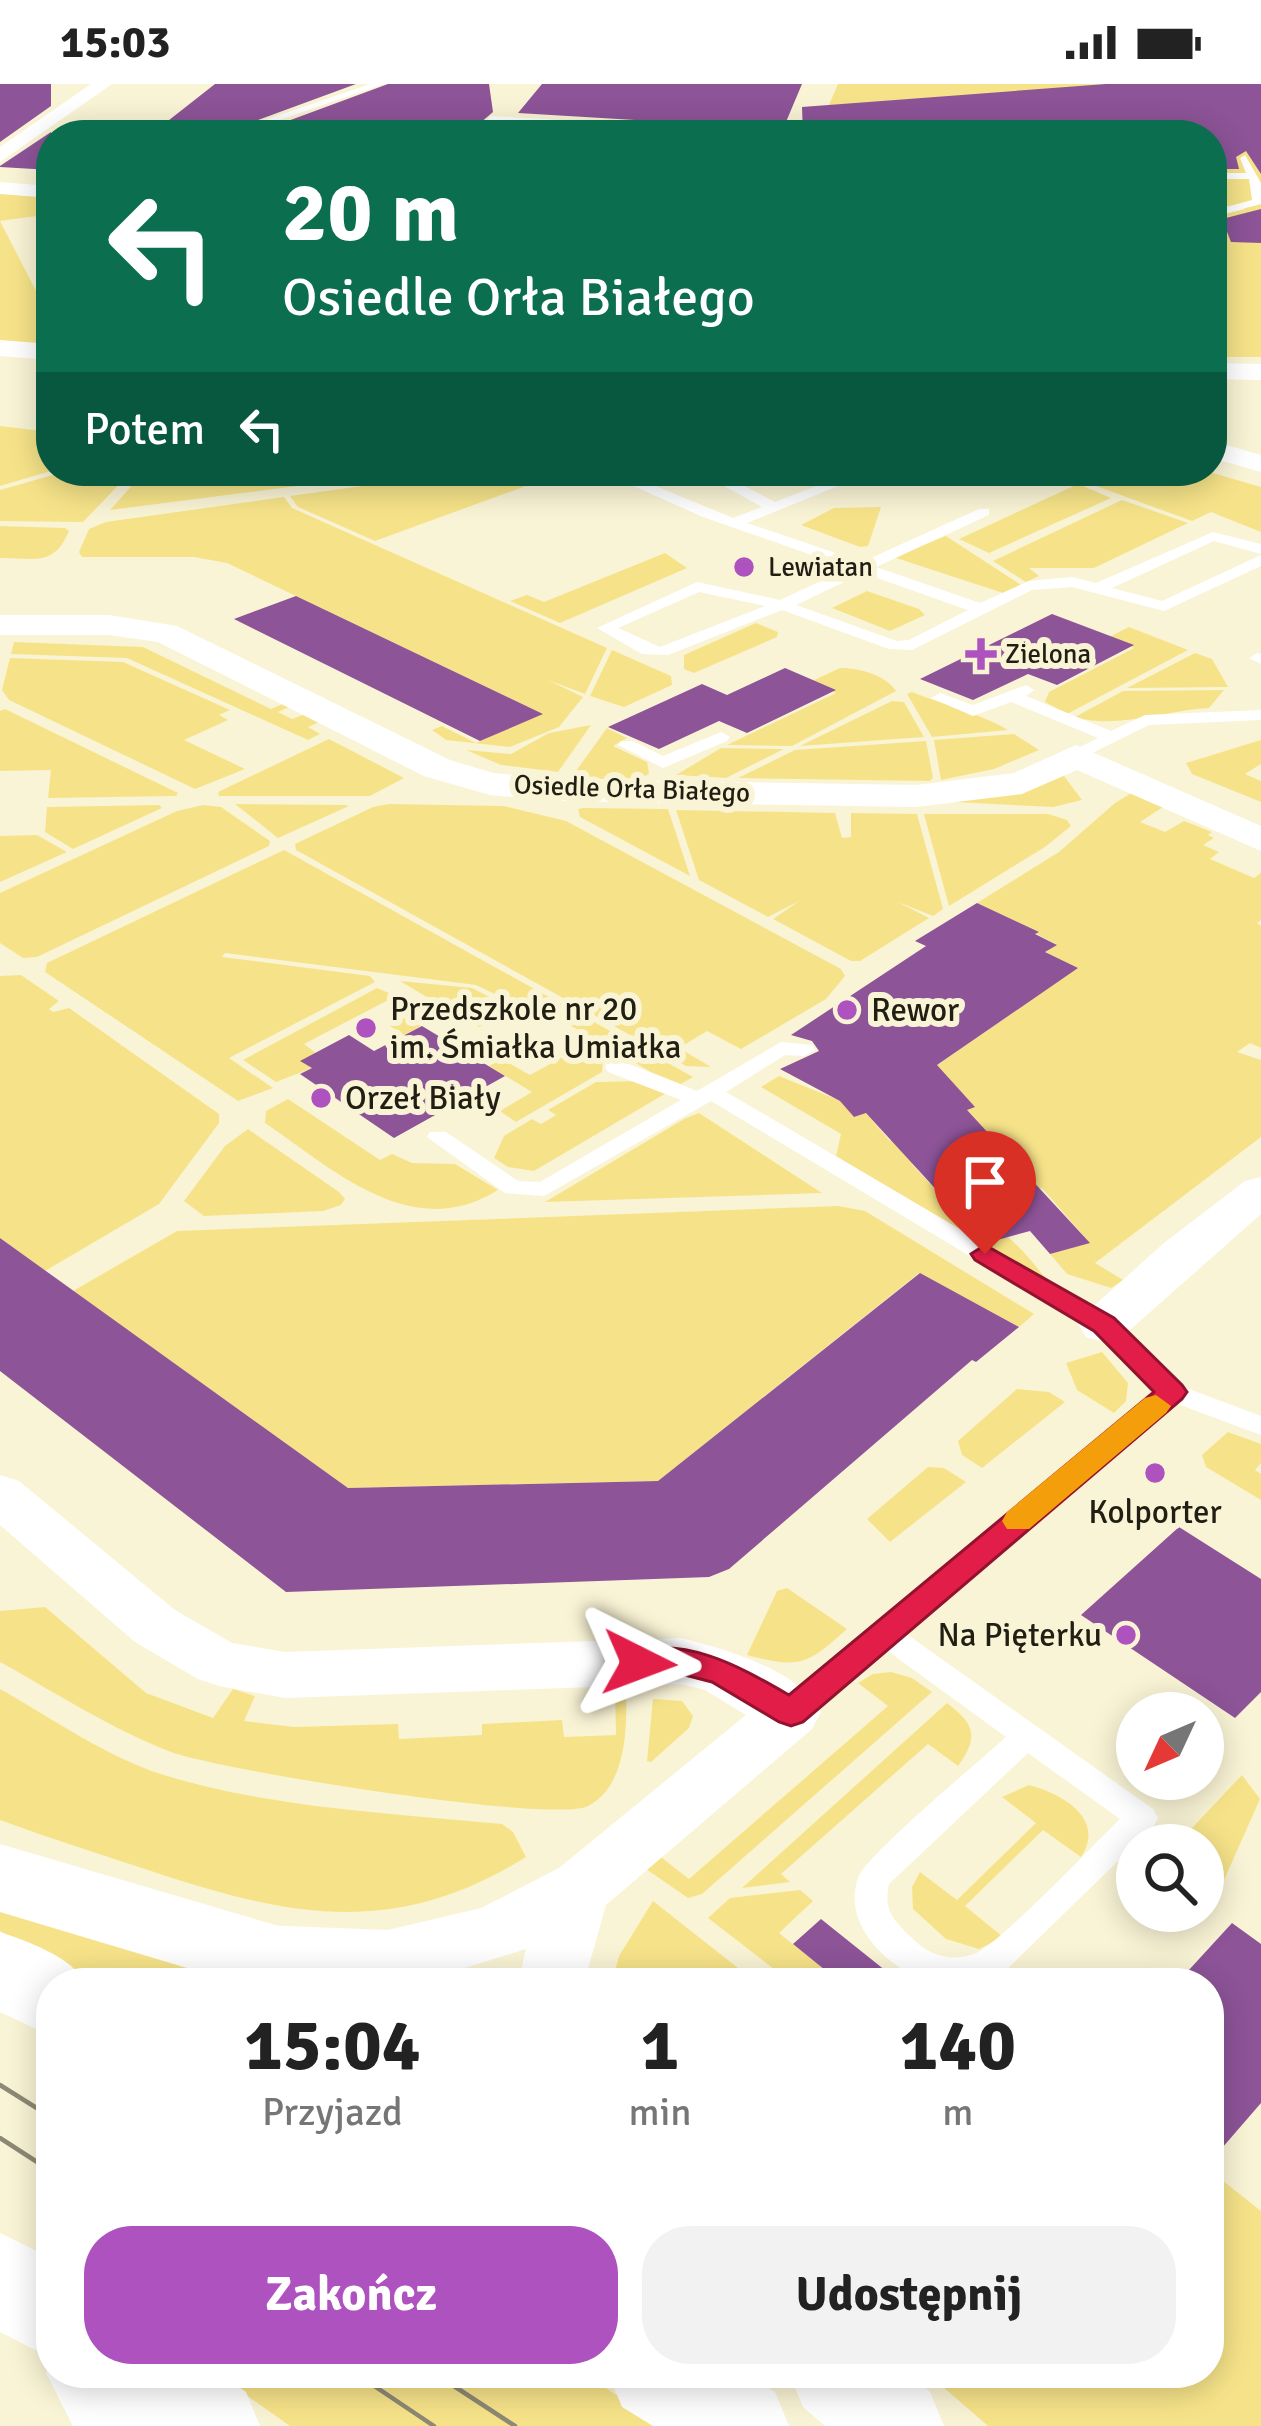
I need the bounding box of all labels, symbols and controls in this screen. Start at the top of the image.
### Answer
text: 15:03 [60,15,170,70]
text: 20 m [282,161,459,265]
icon: left [84,168,240,324]
text: Osiedle Orła Białego [282,264,755,331]
icon: left [229,396,295,462]
text: Potem [84,402,205,457]
place label: Lewiatan [768,551,873,584]
marker: Lewiatan [731,554,757,580]
place label: Zielona [1005,638,1091,671]
marker: Zielona [968,641,994,667]
street label: Osiedle Orła Białego [513,768,751,810]
place label: Przedszkole nr 20 im. Śmiałka Umiałka [390,989,681,1068]
place label: Rewor [871,990,959,1031]
marker: Rewor [834,997,860,1023]
marker: Przedszkole nr 20 im. Śmiałka Umiałka [353,1015,379,1041]
place label: Orzeł Biały [345,1078,501,1119]
marker: Orzeł Biały [308,1085,334,1111]
pin [934,1131,1036,1254]
icon: arrive [952,1149,1018,1215]
marker: Kolporter [1142,1460,1168,1486]
place label: Kolporter [1088,1492,1222,1533]
position arrow [576,1600,702,1726]
place label: Na Pięterku [937,1615,1102,1656]
marker: Na Pięterku [1113,1622,1139,1648]
north arrow [1116,1692,1224,1800]
map controls [1116,1692,1224,1932]
button: search [1116,1824,1224,1932]
text: 15:04 [244,2001,421,2090]
text: 1 [641,2001,679,2090]
text: 140 [899,2001,1016,2090]
text: Przyjazd [262,2088,403,2136]
text: min [629,2088,692,2136]
text: m [942,2088,973,2136]
button: Zakończ [84,2226,618,2364]
button: Udostępnij [642,2226,1176,2364]

